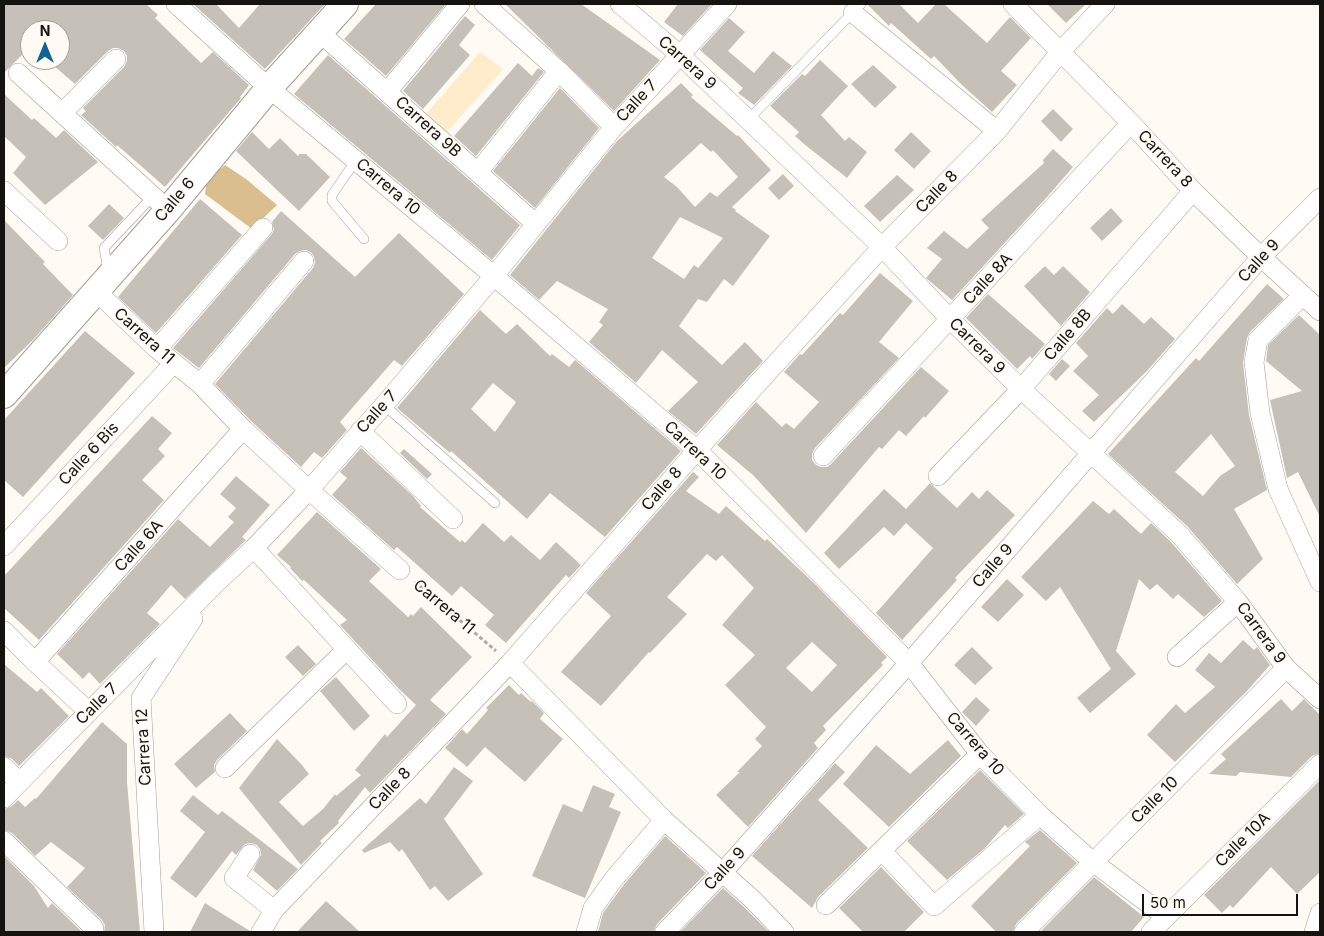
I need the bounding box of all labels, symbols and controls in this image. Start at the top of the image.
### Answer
north arrow [20,20,70,70]
text: N [40,22,50,39]
street label: Carrera 9 [654,32,720,94]
street label: Calle 7 [612,76,662,126]
street label: Carrera 9B [391,92,465,162]
street label: Carrera 8 [1134,126,1196,192]
street label: Carrera 10 [352,155,424,219]
street label: Calle 8 [912,167,962,217]
street label: Calle 6 [151,174,199,226]
street label: Calle 9 [1234,235,1284,287]
street label: Calle 8A [959,249,1017,309]
street label: Carrera 11 [110,304,178,368]
street label: Calle 8B [1040,305,1096,365]
street label: Carrera 9 [945,314,1009,378]
street label: Calle 7 [353,387,401,437]
street label: Carrera 10 [660,417,730,485]
street label: Calle 6 Bis [55,418,123,490]
street label: Calle 8 [638,463,686,515]
street label: Calle 6A [111,516,167,576]
street label: Calle 9 [969,540,1017,592]
street label: Carrera 11 [409,576,479,638]
street label: Carrera 9 [1232,598,1290,668]
street label: Calle 7 [72,679,122,729]
street label: Carrera 12 [132,708,156,786]
street label: Carrera 10 [942,708,1008,780]
street label: Calle 8 [365,764,415,814]
street label: Calle 10 [1127,772,1183,828]
street label: Calle 10A [1212,809,1274,871]
street label: Calle 9 [700,843,750,895]
scale bar [1144,884,1300,916]
text: 50 m [1150,893,1186,912]

